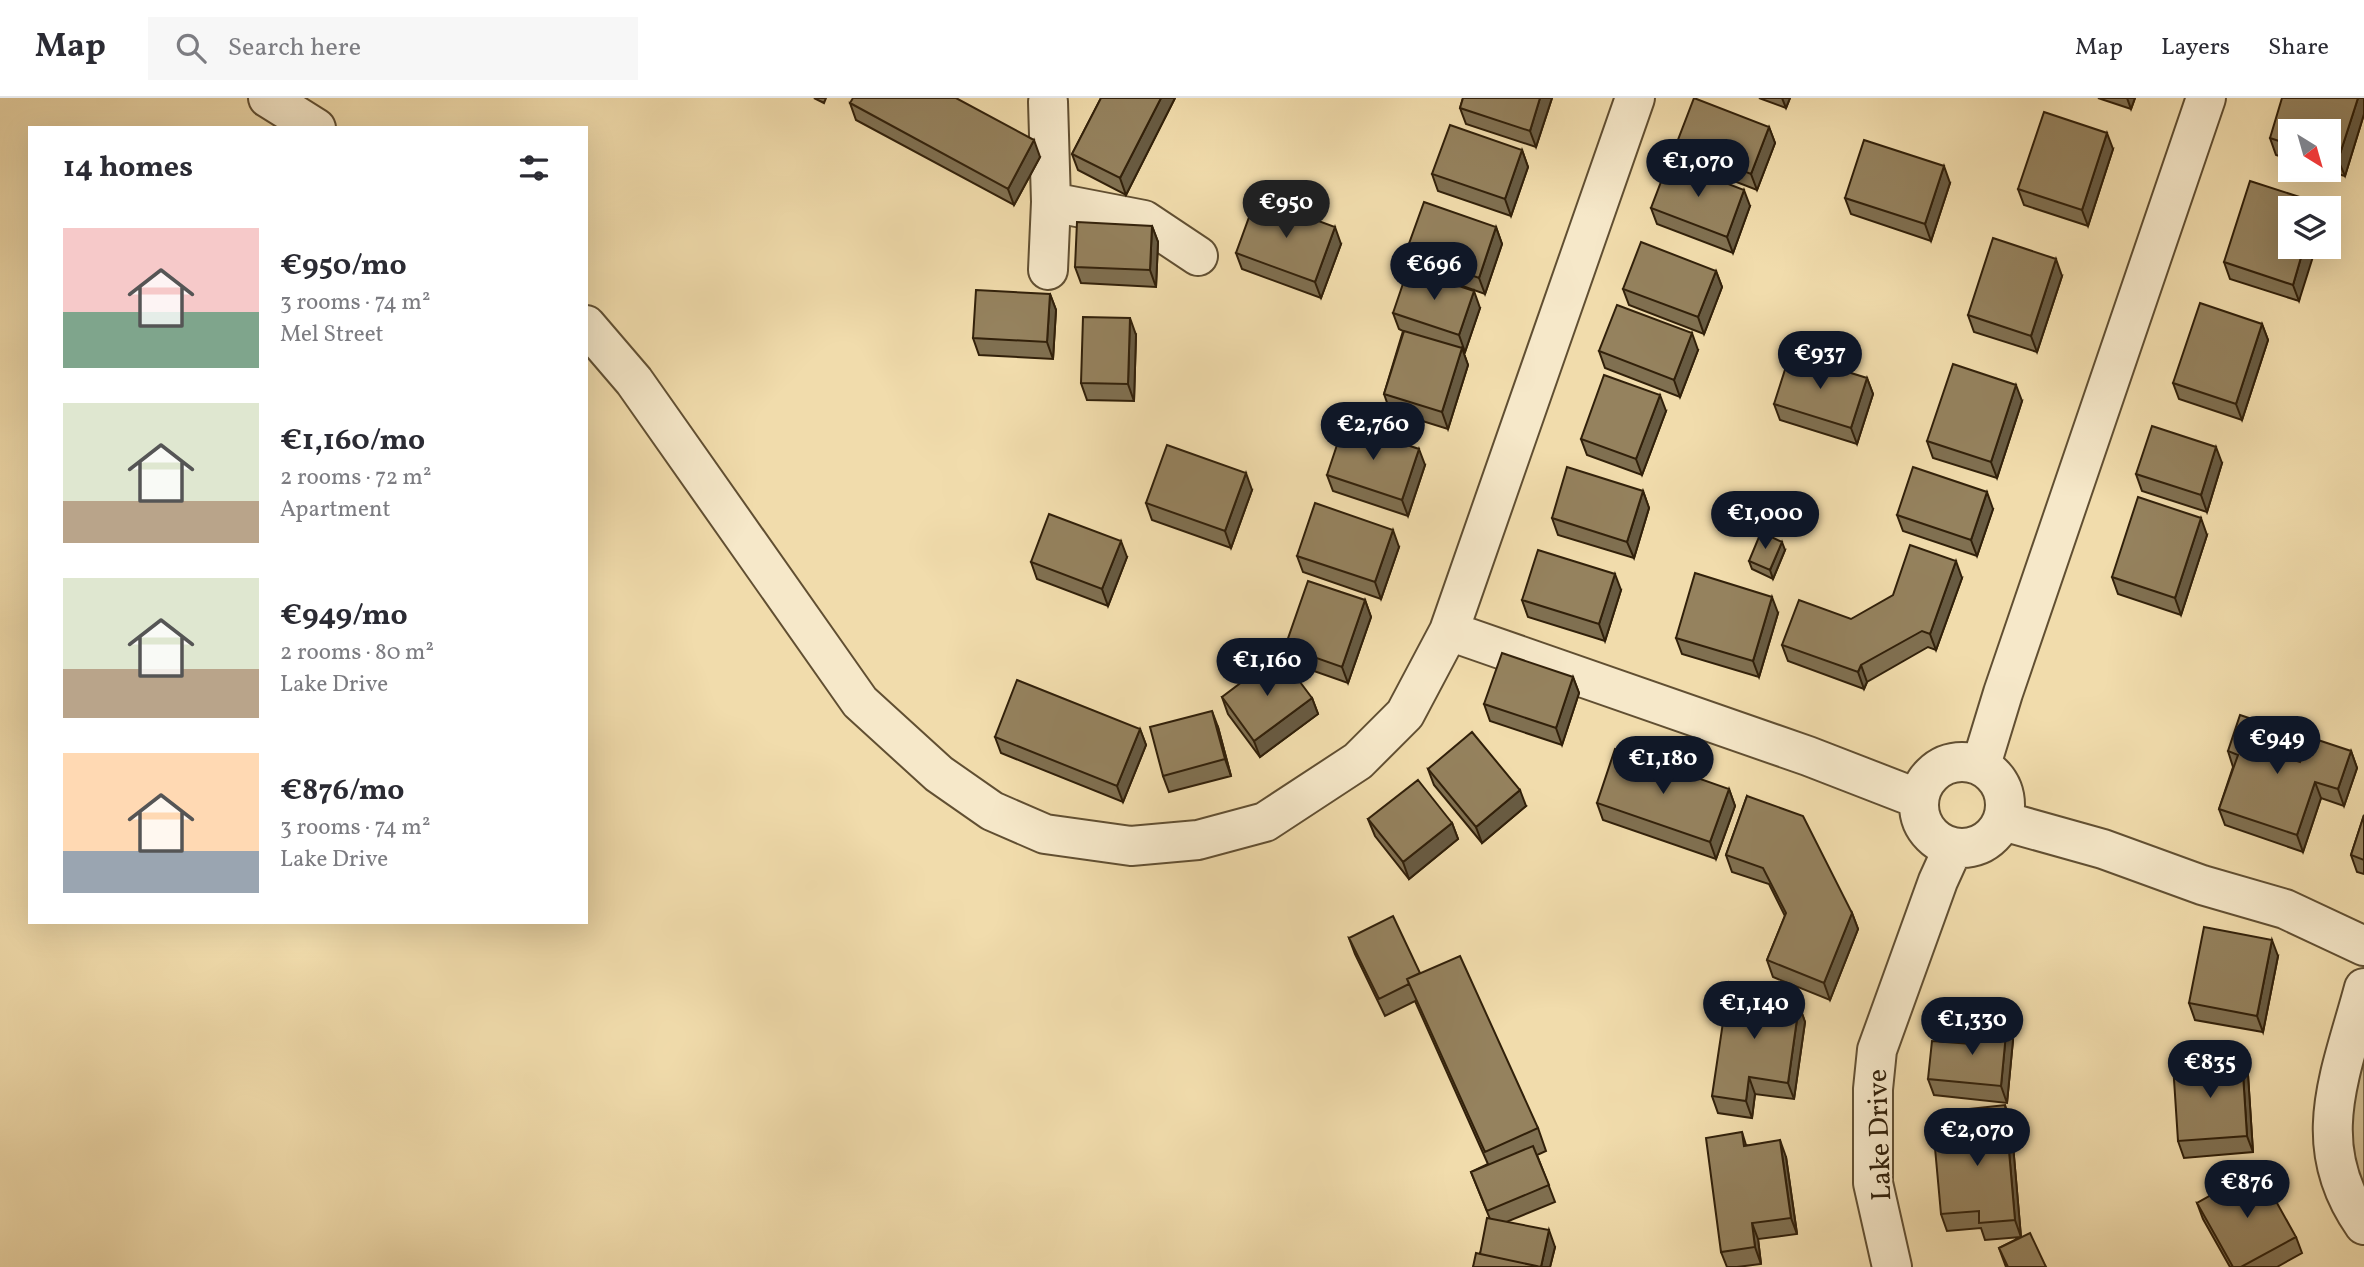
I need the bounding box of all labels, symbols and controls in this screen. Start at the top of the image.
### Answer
search box [148,17,638,80]
text: Map [35,25,106,71]
icon: search [172,29,210,67]
text: Search here [228,30,361,66]
text: Map [2075,31,2123,65]
text: Layers [2161,31,2230,65]
text: Share [2268,31,2329,65]
north arrow [2278,119,2342,182]
map controls [2278,119,2341,259]
pin: €1,070 [1641,140,1755,199]
text: €1,070 [1662,146,1734,178]
text: 14 homes [63,147,193,189]
icon: filters [515,149,553,187]
pin: €950 [1245,180,1327,240]
text: €950 [1259,187,1313,219]
button: layers [2278,196,2341,259]
pin: €696 [1393,242,1475,302]
text: €950/mo [280,245,407,287]
text: €696 [1406,249,1462,281]
icon: home [119,256,203,340]
text: 3 rooms · 74 m² [280,287,430,319]
text: Mel Street [280,319,384,351]
pin: €937 [1779,331,1861,391]
text: €937 [1794,338,1846,370]
pin: €2,760 [1316,402,1430,462]
text: €2,760 [1337,409,1409,441]
text: €1,160/mo [280,420,425,462]
icon: home [119,431,203,515]
text: 2 rooms · 72 m² [280,462,431,494]
pin: €1,000 [1708,491,1822,551]
text: Apartment [280,494,391,526]
text: €1,000 [1727,498,1803,530]
text: €949/mo [280,595,408,637]
icon: home [119,606,203,690]
text: 2 rooms · 80 m² [280,637,434,669]
pin: €1,160 [1210,638,1324,698]
text: €1,160 [1233,645,1301,677]
text: Lake Drive [280,669,388,701]
pin: €949 [2236,716,2318,776]
text: €949 [2249,723,2305,755]
pin: €1,180 [1606,736,1720,796]
text: €1,180 [1629,743,1697,775]
text: €876/mo [280,770,404,812]
icon: home [119,781,203,865]
text: 3 rooms · 74 m² [280,812,430,844]
text: Lake Drive [280,844,388,876]
pin: €1,140 [1697,982,1811,1041]
text: €1,140 [1719,988,1789,1020]
pin: €1,330 [1915,998,2029,1057]
text: €1,330 [1937,1004,2007,1036]
pin: €835 [2169,1040,2251,1100]
text: €835 [2184,1047,2236,1079]
street label: Lake Drive [1859,1068,1902,1201]
pin: €2,070 [1920,1108,2034,1168]
text: €2,070 [1940,1115,2014,1147]
pin: €876 [2206,1160,2288,1220]
text: €876 [2221,1167,2273,1199]

